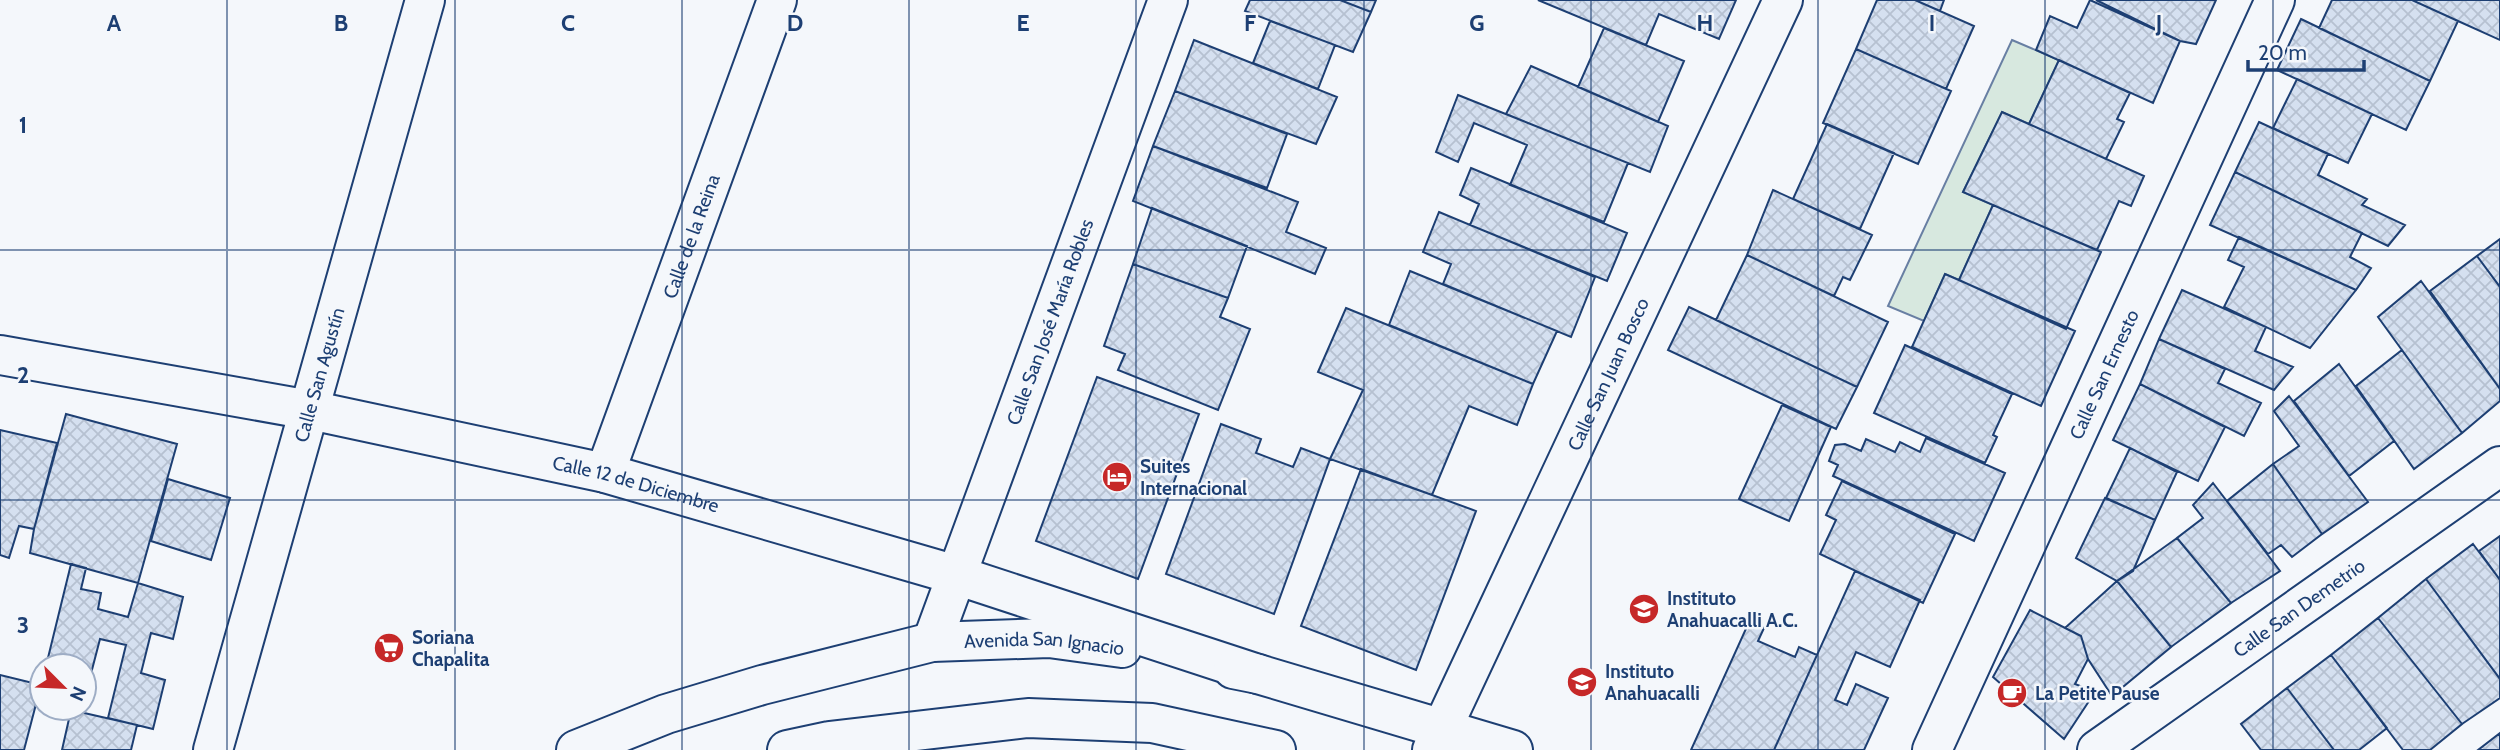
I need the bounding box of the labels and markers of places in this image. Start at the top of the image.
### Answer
place label: Suites Internacional [1140,455,1247,500]
hotel icon: Suites Internacional [1100,460,1134,494]
place label: Instituto Anahuacalli A.C. [1667,587,1798,632]
school or university icon: Instituto Anahuacalli A.C. [1627,592,1661,626]
place label: Soriana Chapalita [412,626,490,671]
supermarket icon: Soriana Chapalita [372,631,406,665]
place label: Instituto Anahuacalli [1605,660,1700,705]
school or university icon: Instituto Anahuacalli [1565,665,1599,699]
cafe icon: La Petite Pause [1995,676,2029,710]
place label: La Petite Pause [2035,682,2160,705]

